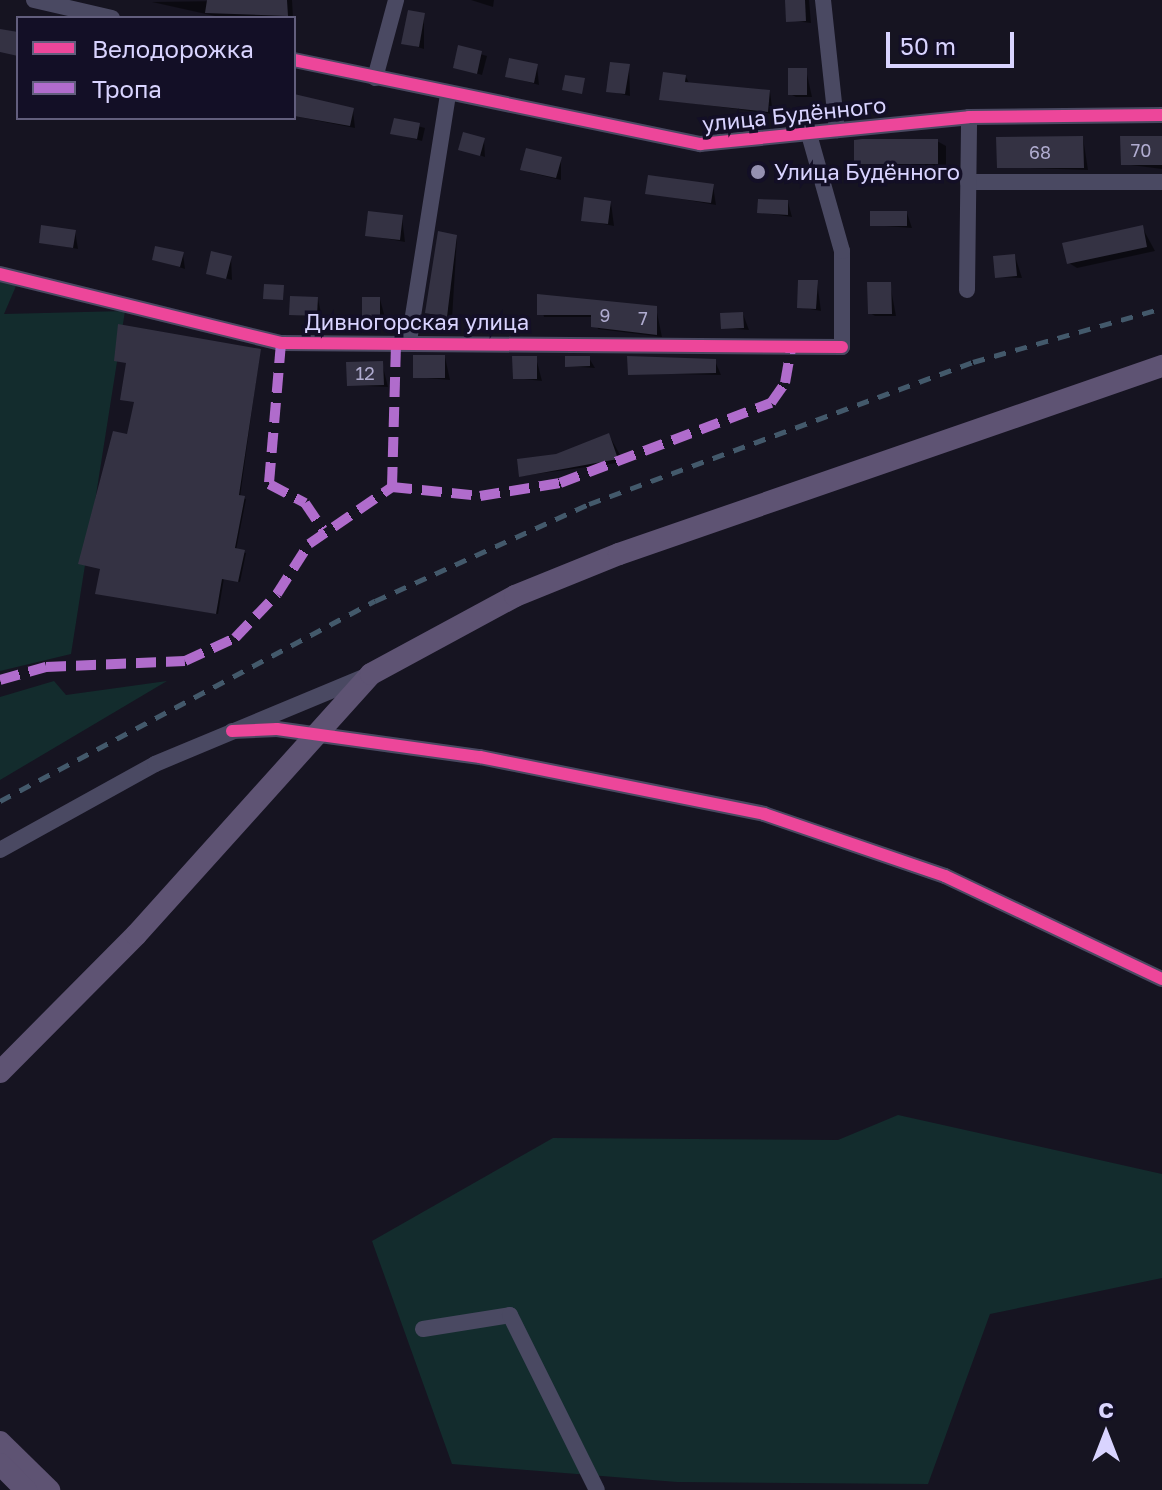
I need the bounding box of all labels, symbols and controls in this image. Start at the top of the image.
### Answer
legend [16,16,296,120]
scale bar [890,16,1018,66]
text: 50 m [900,31,956,60]
text: Велодорожка [92,34,254,63]
text: Тропа [92,74,162,103]
street label: улица Будённого [701,91,887,137]
house number: 70 [1131,139,1151,161]
house number: 68 [1029,141,1051,163]
place label: Улица Будённого [774,159,960,185]
marker: Улица Будённого [749,163,767,181]
house number: 9 [600,304,610,326]
house number: 7 [638,307,648,329]
street label: Дивногорская улица [305,309,529,335]
house number: 12 [355,362,375,384]
north arrow [1066,1394,1146,1474]
text: С [1098,1396,1114,1423]

